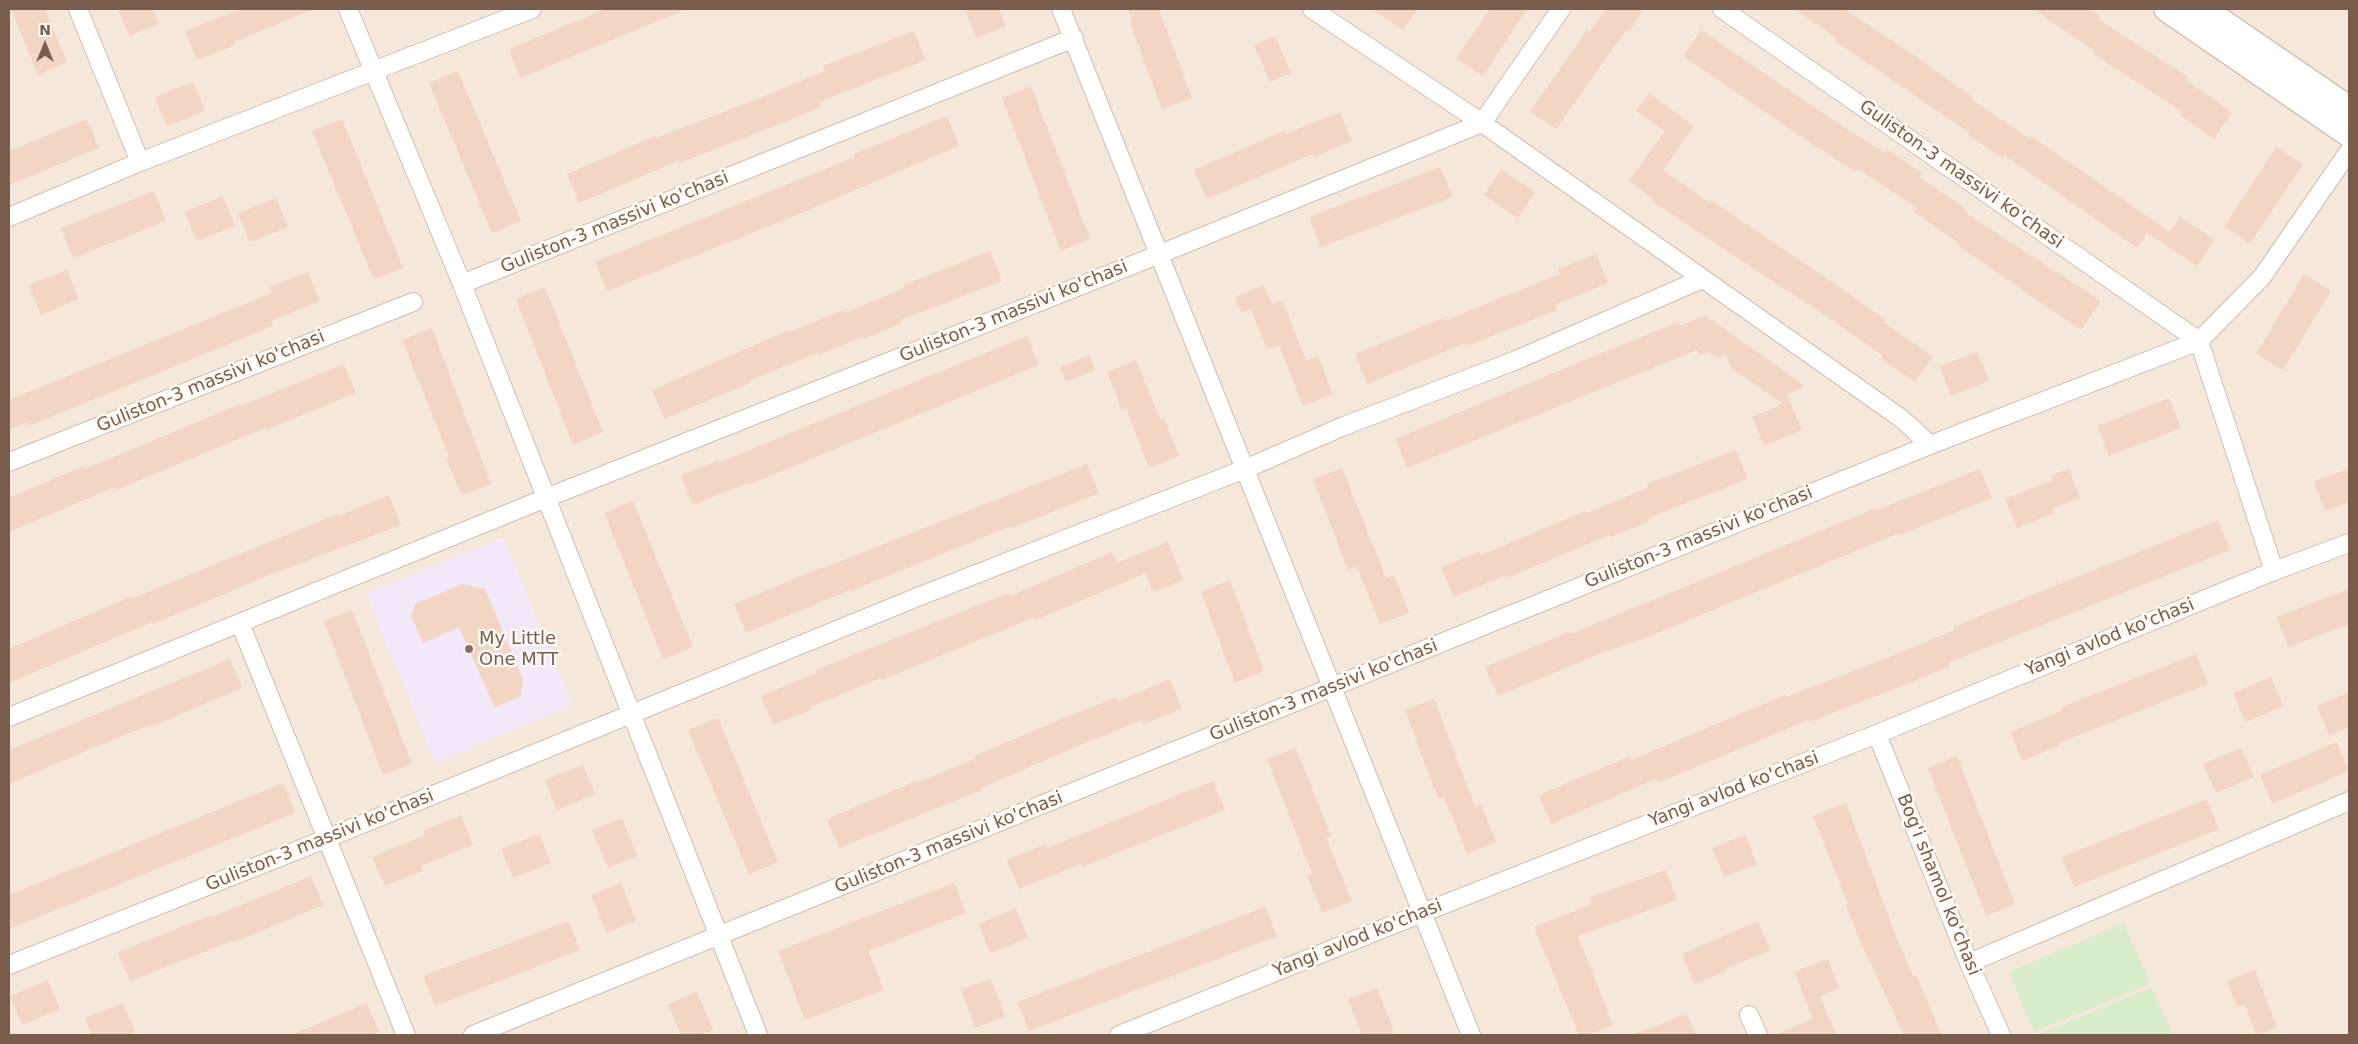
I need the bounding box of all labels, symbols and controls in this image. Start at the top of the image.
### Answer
north arrow [20,20,70,70]
text: N [39,22,51,38]
street label: Guliston-3 massivi ko'chasi [1855,96,2067,254]
street label: Guliston-3 massivi ko'chasi [498,167,732,279]
street label: Guliston-3 massivi ko'chasi [897,256,1131,368]
street label: Guliston-3 massivi ko'chasi [94,326,328,438]
street label: Guliston-3 massivi ko'chasi [1582,482,1816,594]
street label: Yangi avlod ko'chasi [2022,594,2198,682]
place label: My Little One MTT [479,628,559,670]
street label: Guliston-3 massivi ko'chasi [1207,635,1441,747]
marker: My Little One MTT [463,643,475,655]
street label: Yangi avlod ko'chasi [1646,748,1822,832]
street label: Guliston-3 massivi ko'chasi [203,785,437,897]
street label: Guliston-3 massivi ko'chasi [832,787,1066,899]
street label: Bog'i shamol ko'chasi [1892,791,1984,979]
street label: Yangi avlod ko'chasi [1270,895,1446,983]

